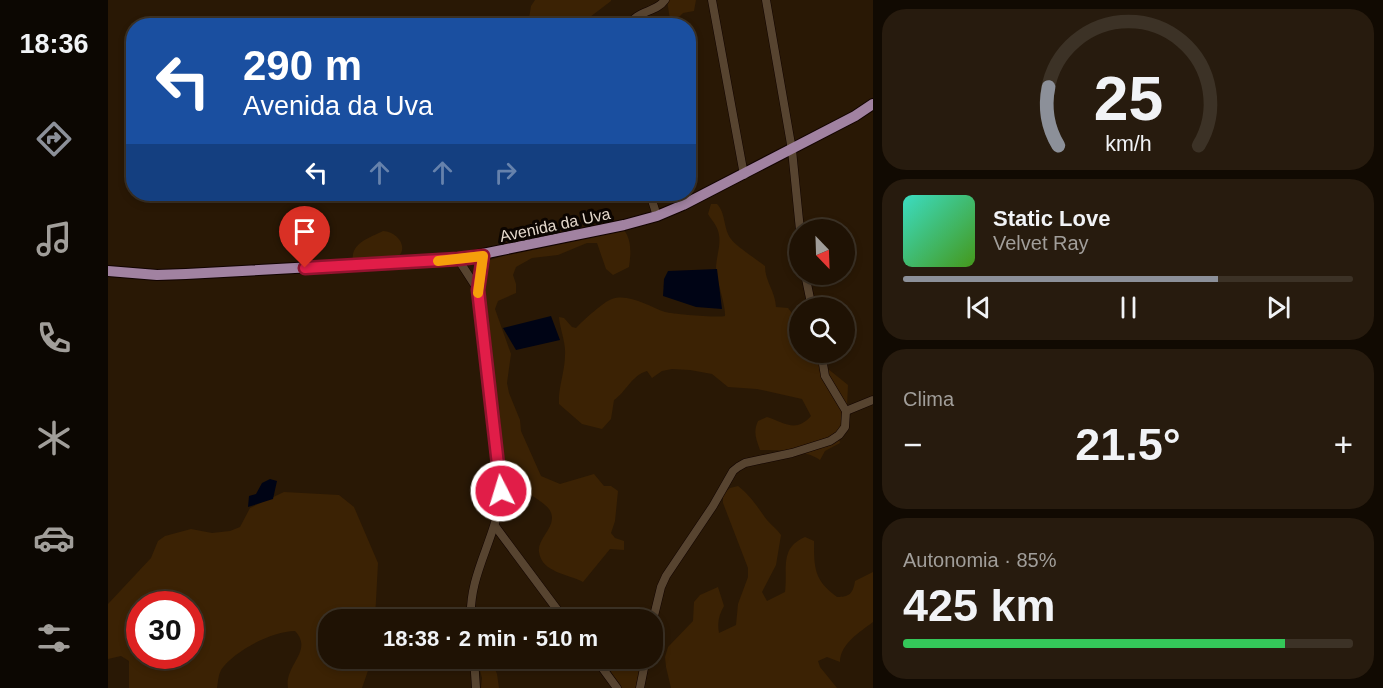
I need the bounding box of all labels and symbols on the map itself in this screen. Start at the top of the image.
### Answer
street label: Avenida da Uva [498,205,612,245]
pin [279,206,330,268]
north arrow [789,219,855,285]
position arrow [469,459,533,523]
speed limit sign: 30 [126,591,204,669]

